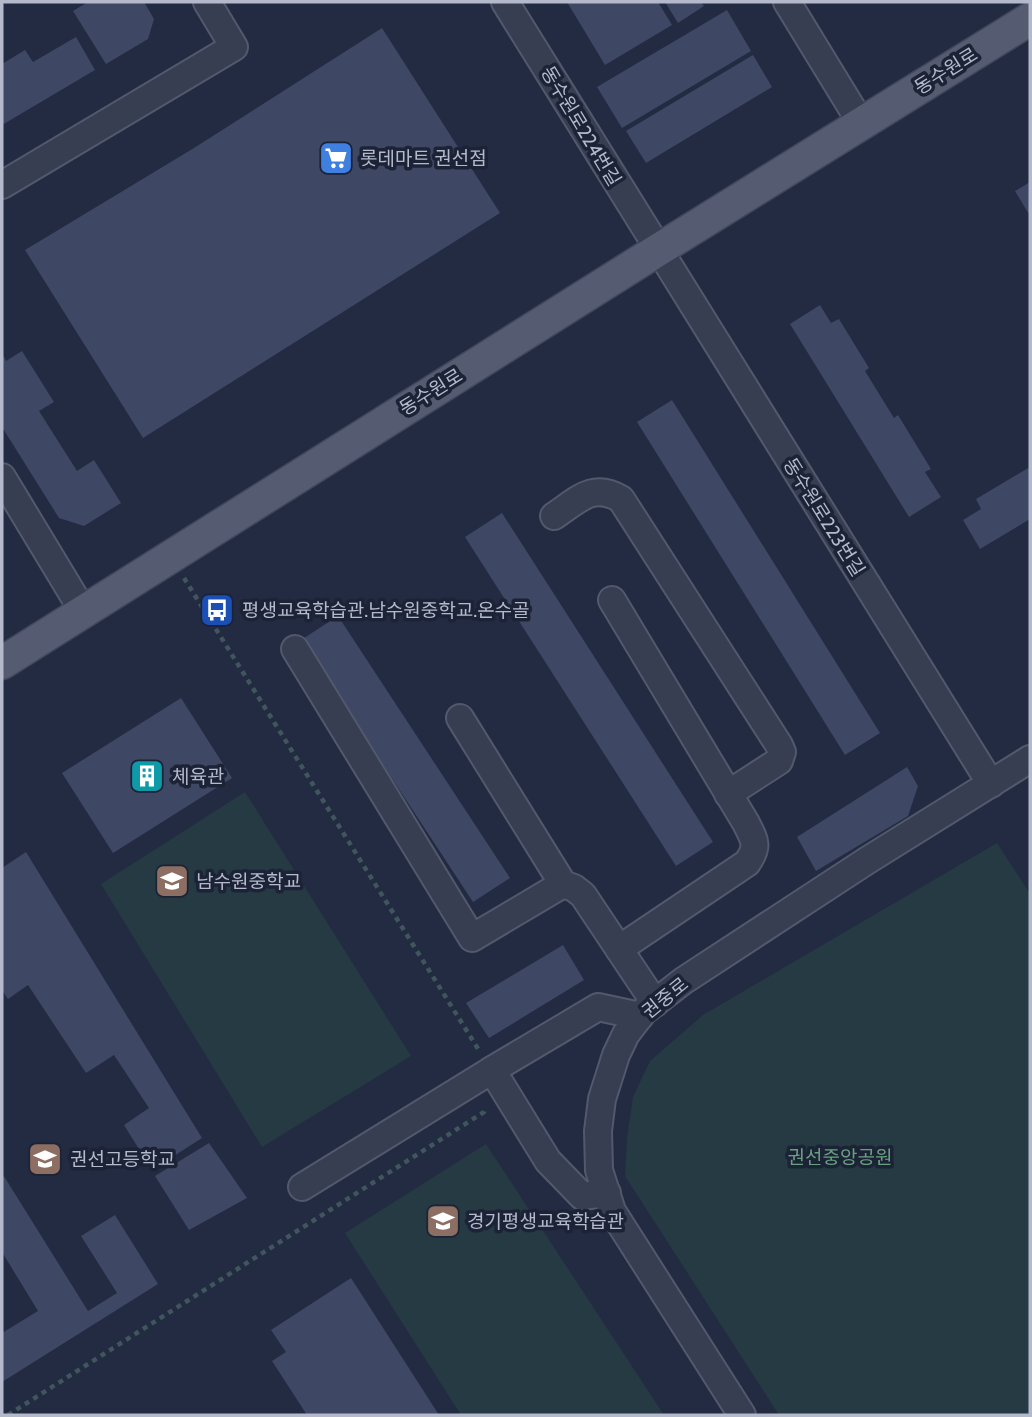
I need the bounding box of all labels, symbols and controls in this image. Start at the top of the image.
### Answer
street label: 동수원로 [910,43,982,99]
street label: 동수원로224번길 [536,62,626,190]
supermarket icon: 롯데마트 권선점 [317,139,355,177]
place label: 롯데마트 권선점 [360,147,487,170]
street label: 동수원로 [395,364,467,420]
street label: 동수원로223번길 [778,454,870,580]
bus stop icon: 평생교육학습관.남수원중학교.온수골 [198,591,236,629]
place label: 평생교육학습관.남수원중학교.온수골 [242,599,530,622]
building icon: 체육관 [128,757,166,795]
place label: 체육관 [172,765,224,788]
school or university icon: 남수원중학교 [153,862,191,900]
place label: 남수원중학교 [196,870,301,893]
street label: 권중로 [637,973,693,1023]
school or university icon: 권선고등학교 [26,1140,64,1178]
park label: 권선중앙공원 [788,1146,892,1169]
place label: 권선고등학교 [70,1148,175,1171]
school or university icon: 경기평생교육학습관 [424,1202,462,1240]
place label: 경기평생교육학습관 [467,1210,624,1233]

